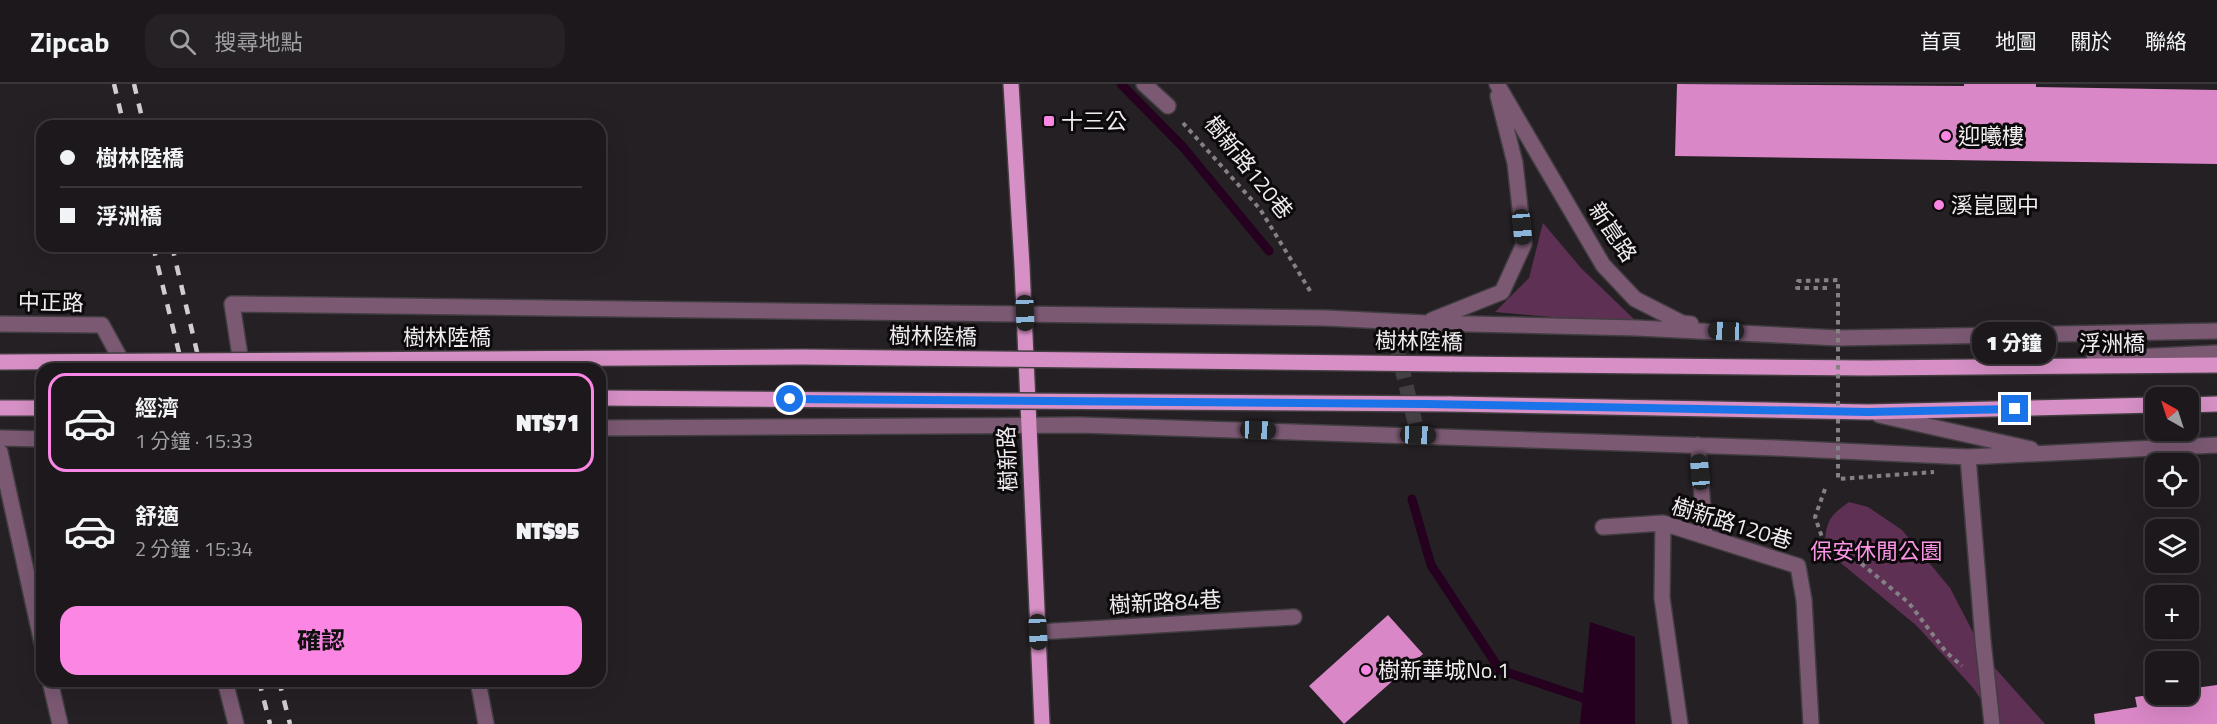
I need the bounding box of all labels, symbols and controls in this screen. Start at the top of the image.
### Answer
search box [145,14,565,68]
text: Zipcab [30,20,109,63]
icon: search [166,25,199,58]
text: 搜尋地點 [214,25,302,59]
text: 首頁 [1920,25,1962,57]
text: 地圖 [1995,25,2037,57]
text: 關於 [2070,25,2112,57]
text: 聯絡 [2145,25,2187,57]
place label: 十三公 [1061,104,1127,138]
street label: 樹新路120巷 [1196,108,1302,226]
marker: 十三公 [1042,114,1056,128]
place label: 迎曦樓 [1958,119,2024,153]
marker: 迎曦樓 [1939,129,1953,143]
text: 樹林陸橋 [96,141,184,175]
place label: 溪崑國中 [1951,188,2039,222]
street label: 新崑路 [1580,195,1646,269]
marker: 溪崑國中 [1932,198,1946,212]
text: 浮洲橋 [96,199,162,233]
car [1511,208,1533,246]
street label: 中正路 [18,284,84,320]
car [1015,295,1035,331]
street label: 樹林陸橋 [889,318,977,354]
street label: 樹林陸橋 [403,320,491,354]
car [1708,321,1744,341]
callout: 1 分鐘 [1973,322,2057,364]
street label: 樹林陸橋 [1375,323,1463,359]
street label: 浮洲橋 [2079,326,2145,360]
text: 1 分鐘 [1986,327,2042,358]
route start [776,385,803,412]
north arrow [2145,387,2199,441]
map controls [2145,387,2199,705]
text: 經濟 [135,391,179,425]
route end [2001,395,2028,422]
icon: car [63,396,117,450]
text: NT$71 [516,406,579,440]
car [1240,420,1276,440]
text: 1 分鐘 · 15:33 [135,425,253,456]
street label: 樹新路 [989,425,1025,493]
car [1400,425,1436,445]
car [1689,453,1711,491]
button: locate [2145,453,2199,507]
street label: 樹新路120巷 [1667,488,1797,558]
text: 舒適 [135,499,179,533]
icon: car [63,504,117,558]
text: NT$95 [516,514,579,548]
button: layers [2145,519,2199,573]
text: 2 分鐘 · 15:34 [135,533,253,564]
park label: 保安休閒公園 [1810,534,1942,568]
street label: 樹新路84巷 [1108,582,1222,622]
button: + [2145,585,2199,639]
button: 確認 [60,606,582,675]
car [1028,614,1048,650]
button: − [2145,651,2199,705]
place label: 樹新華城No.1 [1378,653,1509,687]
marker: 樹新華城No.1 [1359,663,1373,677]

